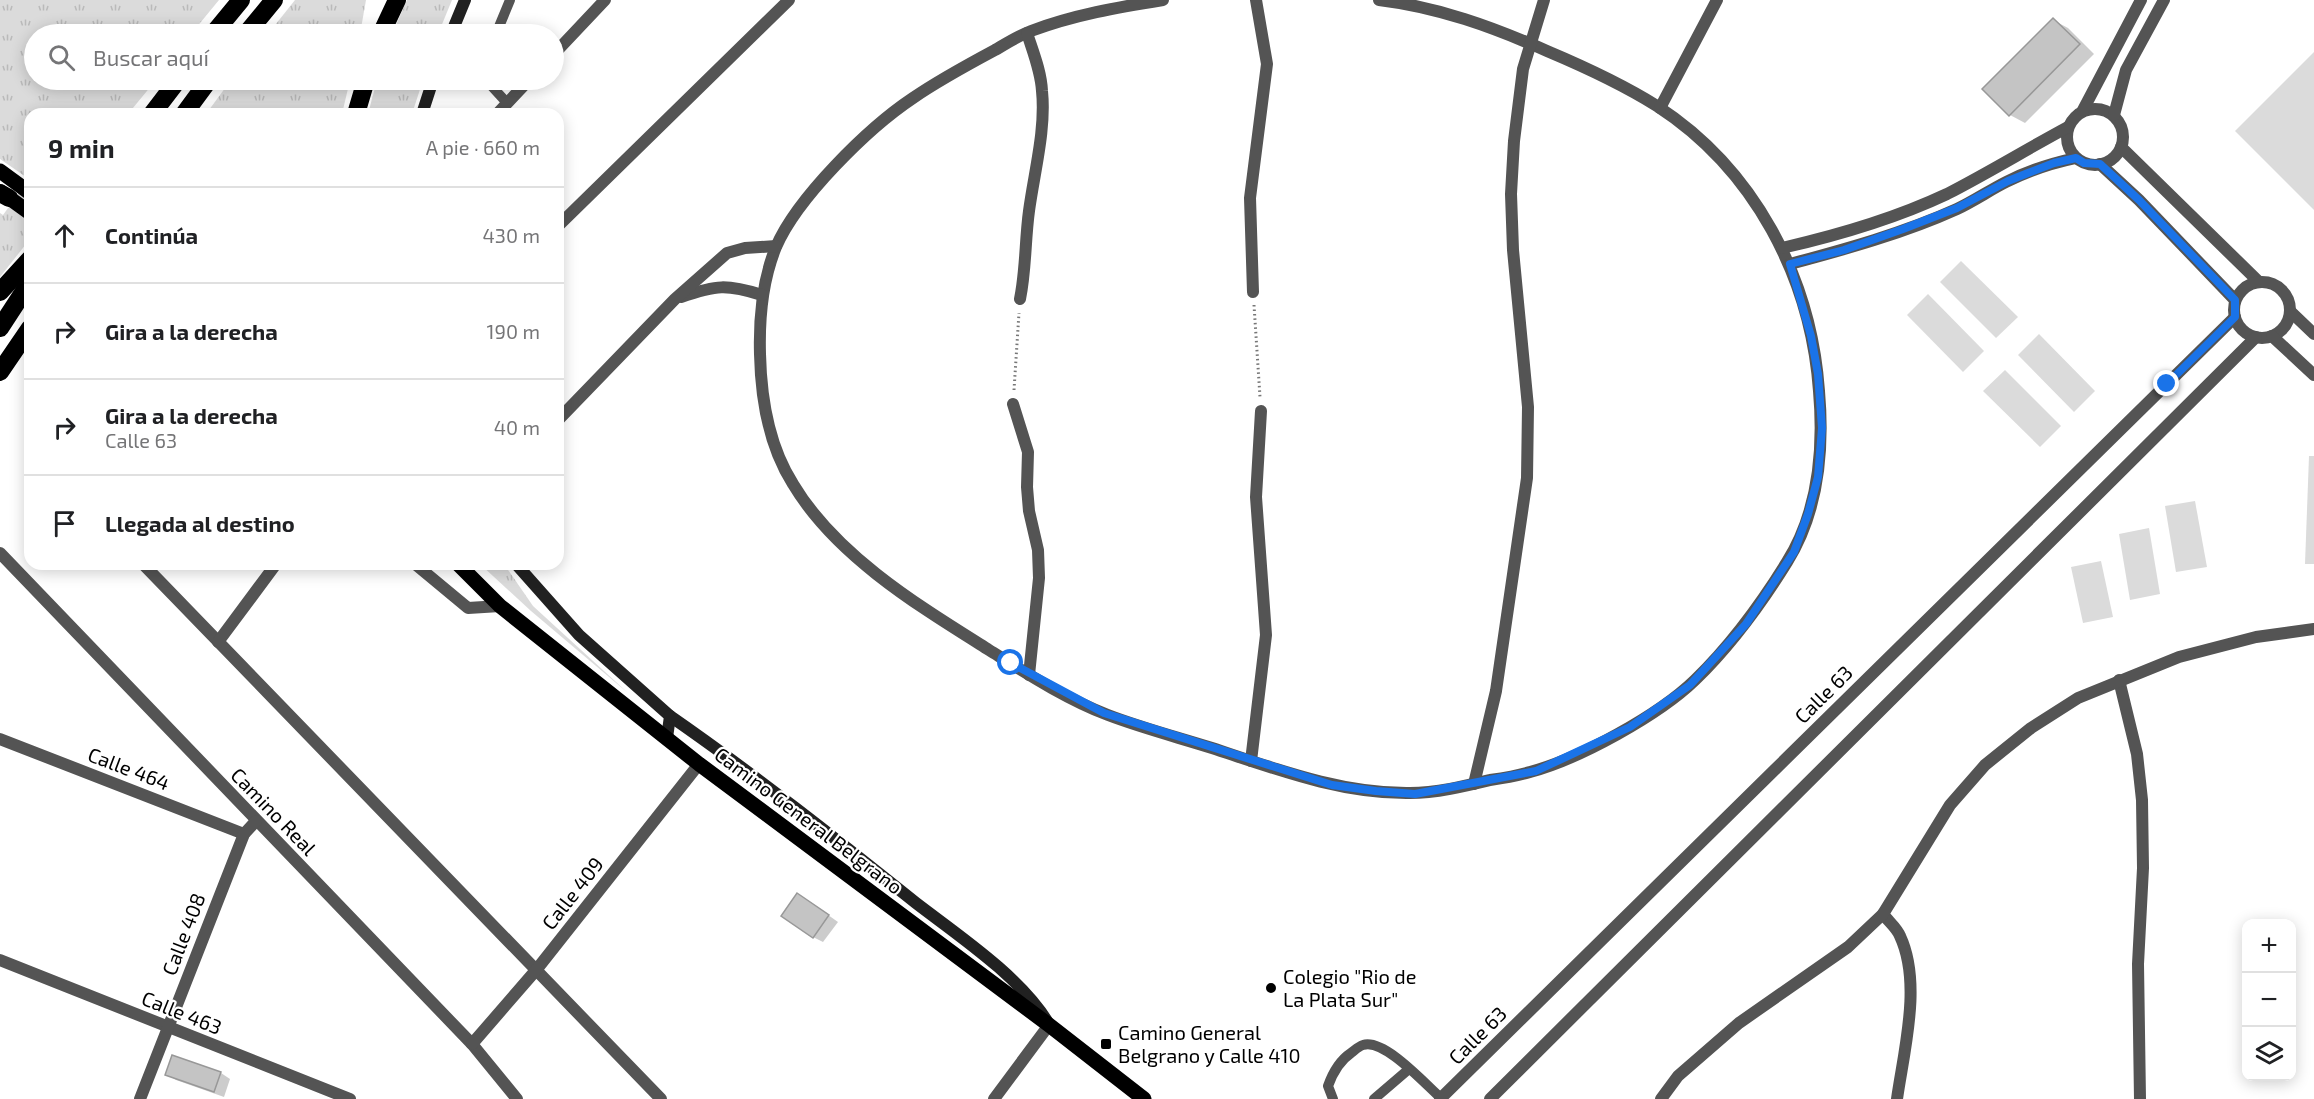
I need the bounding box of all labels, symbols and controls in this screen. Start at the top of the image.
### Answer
search box [24,24,564,90]
icon: search [45,41,78,74]
text: Buscar aquí [93,44,209,70]
text: 9 min [48,132,115,163]
text: A pie · 660 m [426,135,540,159]
icon: ahead [48,219,81,252]
text: Continúa [105,222,198,248]
text: 430 m [483,223,540,247]
icon: right [48,315,81,348]
text: Gira a la derecha [105,318,278,344]
text: 190 m [487,319,540,343]
route end [2153,370,2179,396]
text: Gira a la derecha [105,402,278,428]
icon: right [48,411,81,444]
text: 40 m [494,415,540,439]
text: Calle 63 [105,428,177,452]
icon: arrive [48,507,81,540]
text: Llegada al destino [105,510,295,536]
route start [997,649,1023,675]
street label: Calle 63 [1789,660,1857,728]
street label: Calle 464 [85,741,173,795]
street label: Camino General Belgrano [710,741,908,899]
street label: Camino Real [226,762,322,860]
street label: Calle 409 [536,852,608,934]
street label: Calle 408 [156,890,210,978]
map controls [2242,919,2296,1081]
button: + [2242,919,2296,973]
place label: Colegio "Rio de La Plata Sur" [1283,964,1417,1011]
button: − [2242,973,2296,1027]
marker: Colegio "Rio de La Plata Sur" [1264,981,1278,995]
street label: Calle 463 [138,985,226,1039]
street label: Calle 63 [1443,1001,1511,1069]
place label: Camino General Belgrano y Calle 410 [1118,1020,1301,1067]
button: layers [2242,1027,2296,1081]
marker: Camino General Belgrano y Calle 410 [1099,1037,1113,1051]

